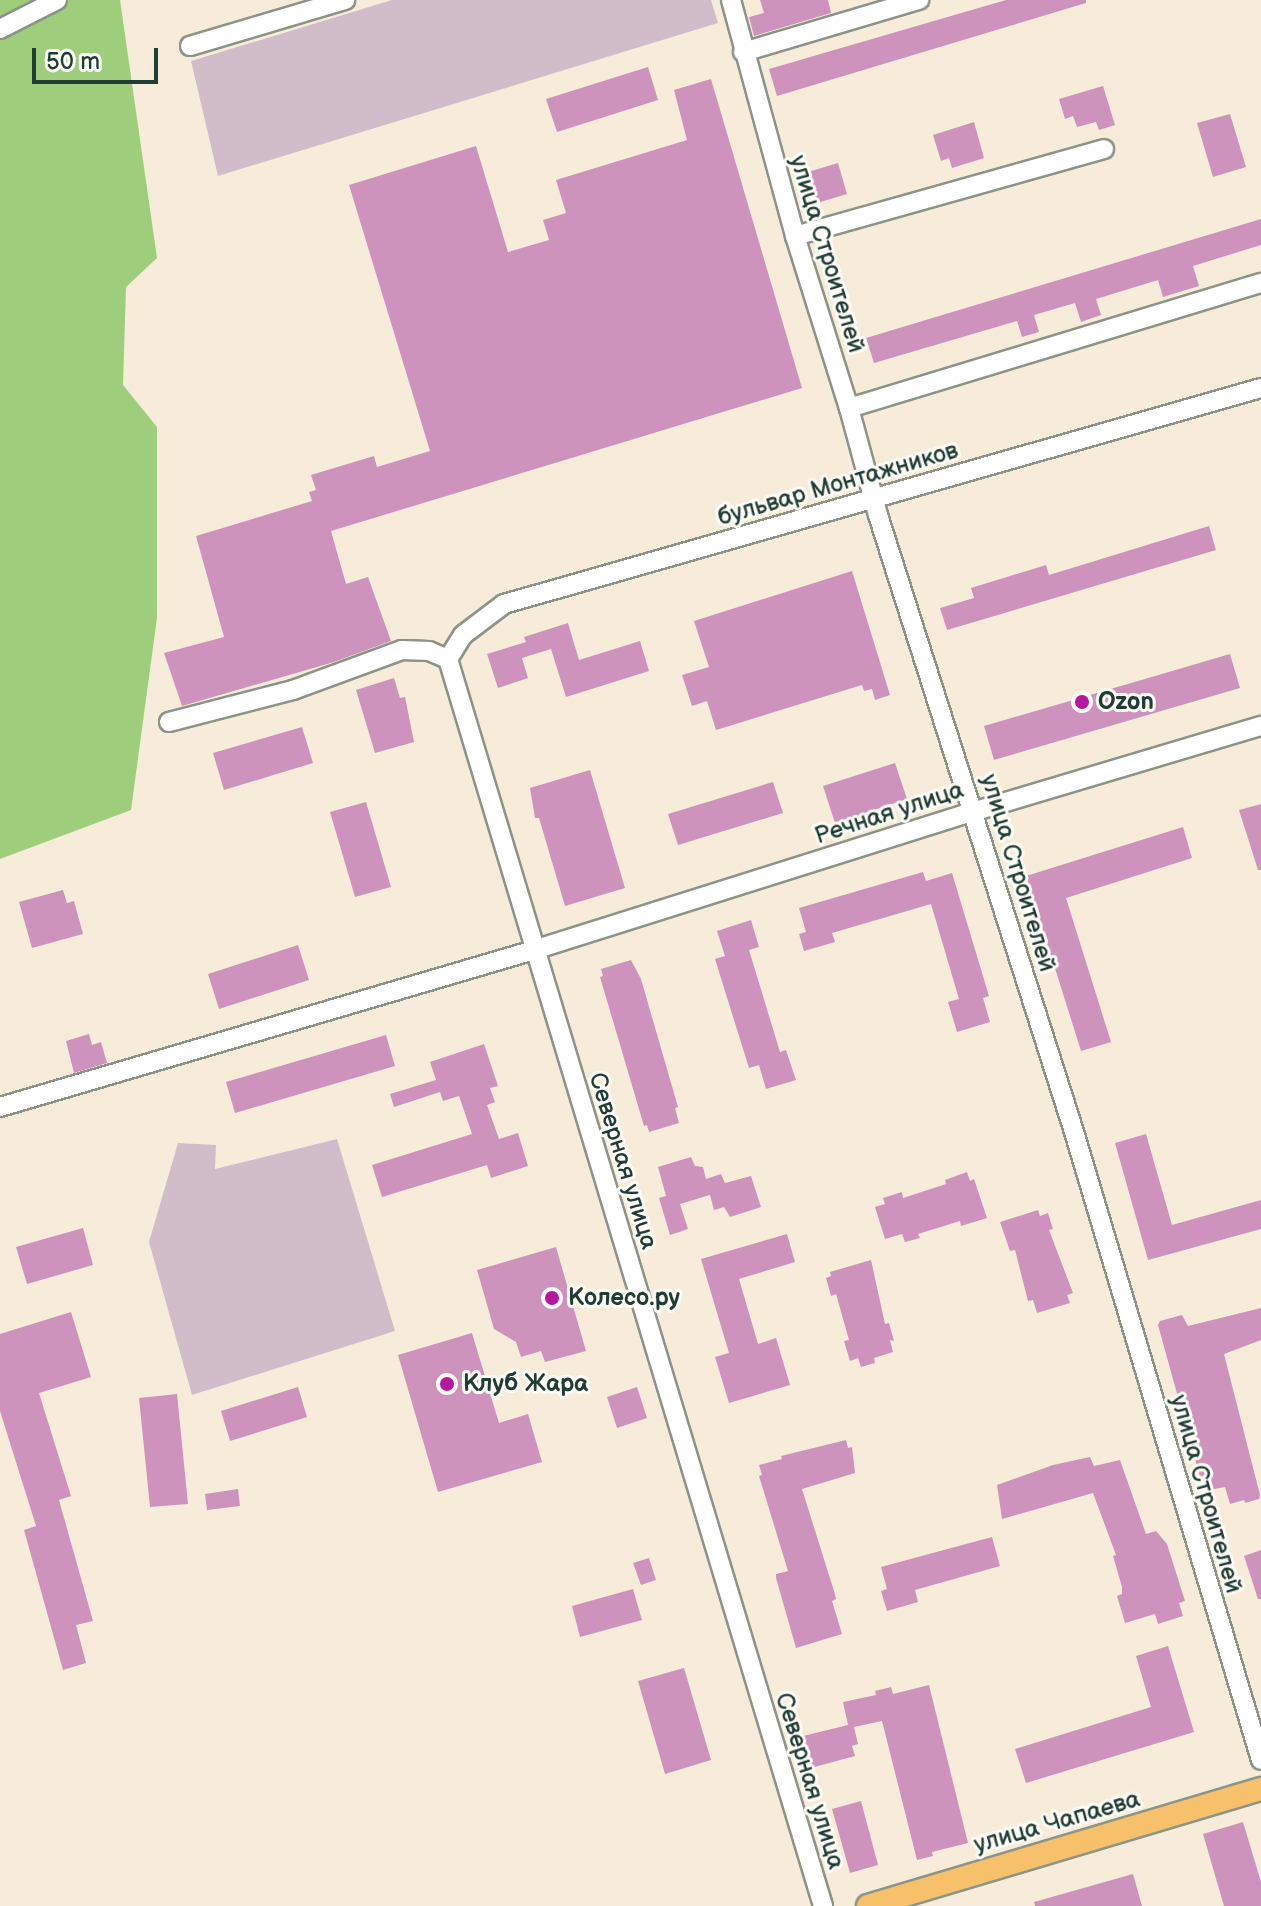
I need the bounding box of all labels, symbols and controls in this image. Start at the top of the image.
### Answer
scale bar [36,32,162,82]
text: 50 m [46,47,100,76]
street label: улица Строителей [783,152,871,356]
street label: бульвар Монтажников [715,436,961,532]
place label: Ozon [1098,688,1154,716]
marker: Ozon [1073,693,1091,711]
street label: улица Строителей [974,771,1062,975]
street label: Речная улица [811,775,967,851]
street label: Северная улица [582,1069,664,1253]
place label: Колесо.ру [568,1284,680,1312]
marker: Колесо.ру [543,1289,561,1307]
place label: Клуб Жара [463,1370,588,1398]
marker: Клуб Жара [438,1375,456,1393]
street label: улица Строителей [1164,1392,1248,1596]
street label: Северная улица [769,1689,851,1873]
street label: улица Чапаева [971,1785,1143,1859]

